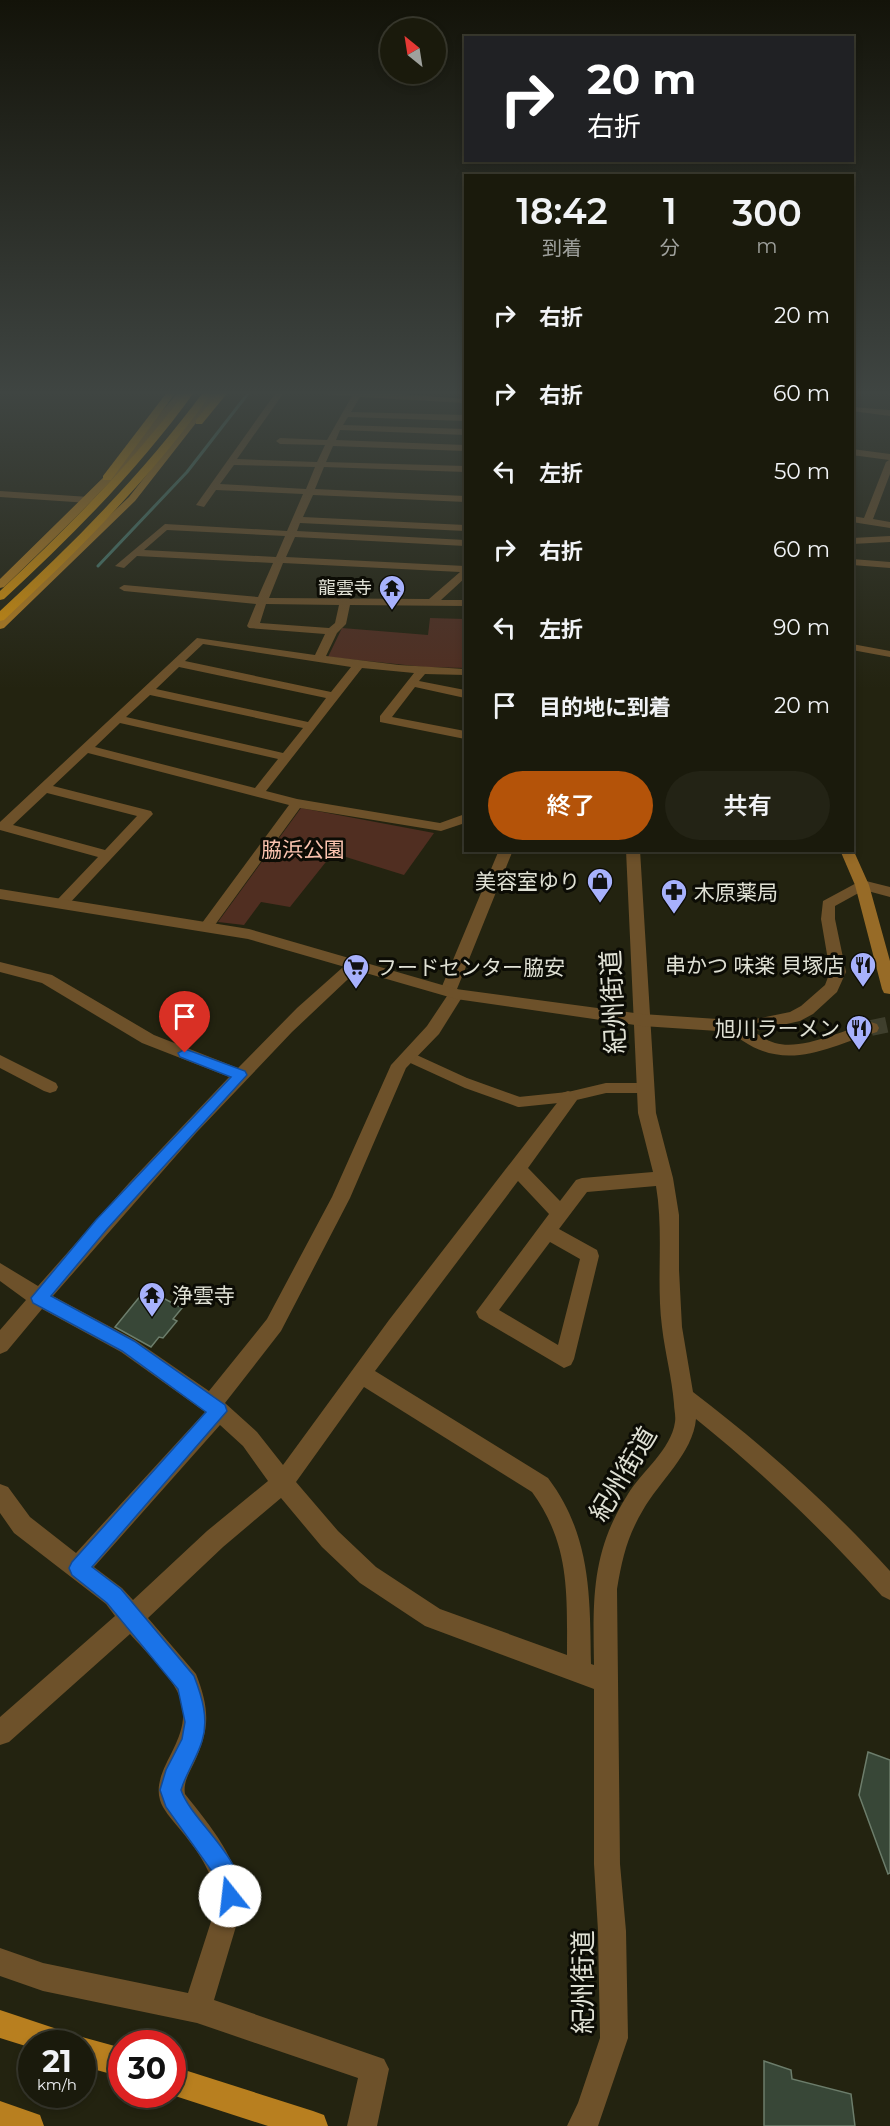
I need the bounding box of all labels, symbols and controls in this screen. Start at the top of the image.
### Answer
north arrow [380,18,446,84]
map controls [380,18,446,84]
text: 20 m [587,53,696,105]
icon: right [488,60,566,138]
text: 右折 [587,110,641,143]
text: 18:42 [516,189,608,233]
text: 1 [663,189,677,233]
text: 300 [732,191,802,235]
text: m [756,234,778,258]
text: 到着 [542,236,582,260]
text: 分 [660,236,680,260]
icon: right [488,299,521,332]
text: 20 m [774,302,830,329]
text: 右折 [539,304,583,331]
icon: right [488,377,521,410]
text: 60 m [773,380,830,407]
text: 右折 [539,382,583,409]
icon: left [488,455,521,488]
text: 50 m [774,458,830,485]
text: 左折 [539,460,583,487]
icon: right [488,533,521,566]
text: 60 m [773,536,830,563]
text: 右折 [539,538,583,565]
temple icon: 龍雲寺 [377,573,407,611]
place label: 龍雲寺 [318,577,372,599]
icon: left [488,611,521,644]
text: 90 m [773,614,830,641]
text: 左折 [539,616,583,643]
icon: arrive [488,689,521,722]
text: 20 m [774,692,830,719]
text: 目的地に到着 [539,694,671,721]
button: 終了 [488,771,653,840]
button: 共有 [665,771,830,840]
park label: 脇浜公園 [261,837,345,862]
shop icon: 美容室ゆり [585,866,615,904]
place label: 美容室ゆり [475,869,580,894]
pharmacy icon: 木原薬局 [659,877,689,915]
place label: 木原薬局 [694,880,778,905]
street label: 紀州街道 [594,949,632,1055]
restaurant icon: 串かつ 味楽 貝塚店 [848,950,878,988]
supermarket icon: フードセンター脇安 [341,952,371,990]
place label: 串かつ 味楽 貝塚店 [665,953,844,978]
place label: フードセンター脇安 [376,955,565,980]
pin [159,991,210,1053]
icon: arrive [168,1000,201,1033]
restaurant icon: 旭川ラーメン [844,1013,874,1051]
place label: 旭川ラーメン [715,1016,840,1041]
temple icon: 浄雲寺 [137,1280,167,1318]
place label: 浄雲寺 [172,1283,235,1308]
street label: 紀州街道 [582,1421,664,1527]
position arrow [198,1864,262,1928]
street label: 紀州街道 [567,1930,599,2034]
speed limit sign: 30 [108,2030,186,2108]
text: 21 [42,2043,72,2080]
text: km/h [37,2075,77,2094]

